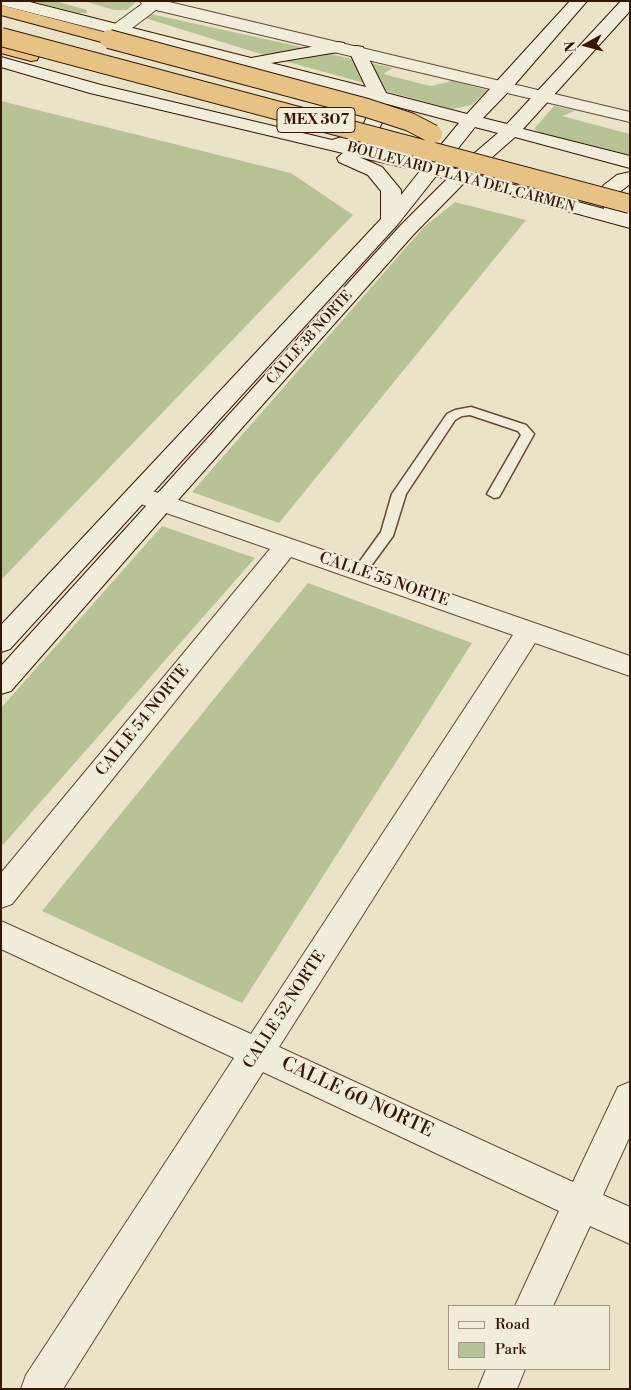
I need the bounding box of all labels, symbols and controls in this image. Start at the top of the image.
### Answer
north arrow [561,20,611,70]
text: N [562,40,581,53]
road number: MEX 307 [277,108,355,132]
street label: BOULEVARD PLAYA DEL CARMEN [345,139,577,217]
street label: CALLE 38 NORTE [264,288,356,388]
street label: CALLE 55 NORTE [316,549,452,611]
street label: CALLE 54 NORTE [92,662,194,780]
street label: CALLE 52 NORTE [240,947,330,1073]
street label: CALLE 60 NORTE [277,1053,437,1143]
legend [448,1305,611,1370]
text: Road [495,1315,530,1334]
text: Park [495,1340,526,1359]

